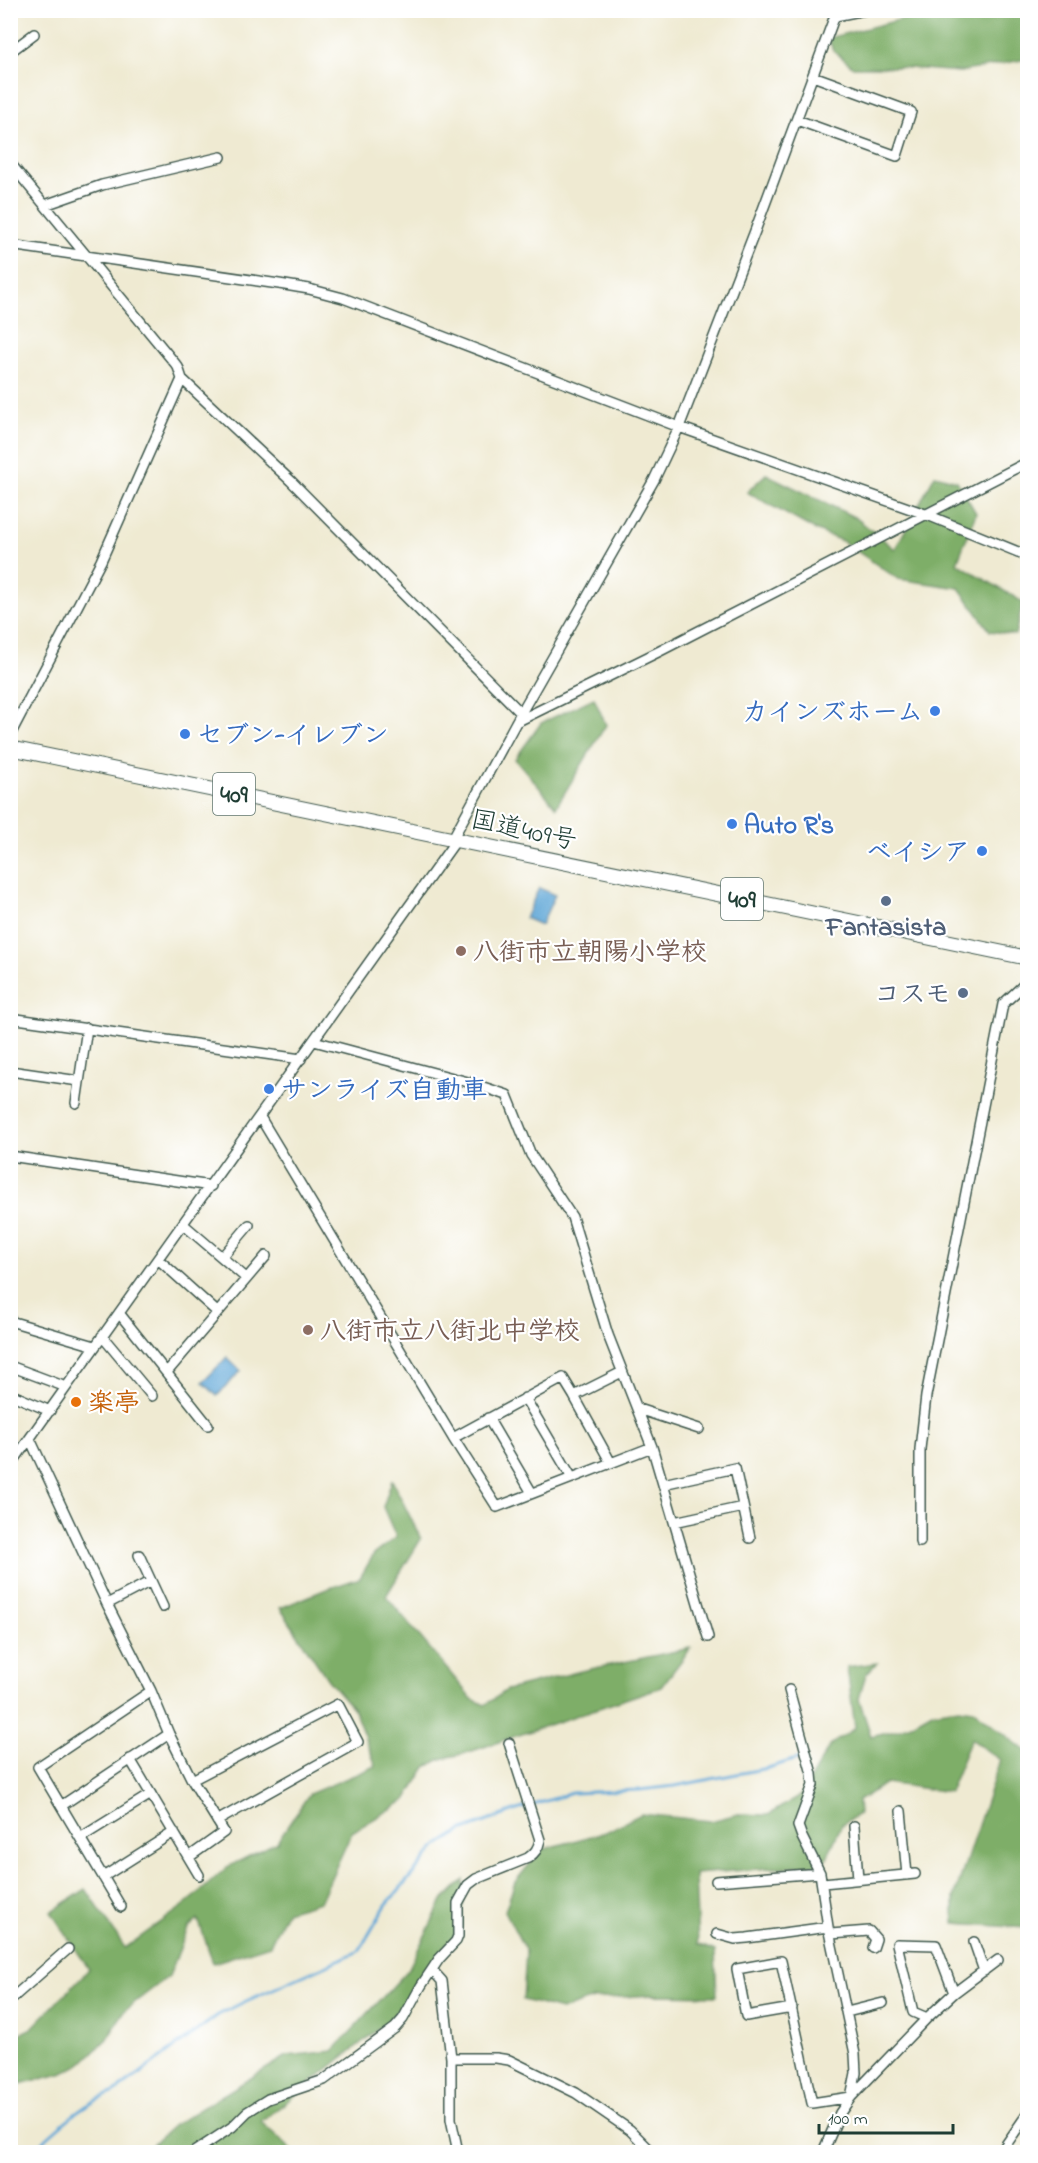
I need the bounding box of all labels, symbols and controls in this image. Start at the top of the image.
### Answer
place label: カインズホーム [742,695,923,733]
marker: カインズホーム [928,704,942,718]
place label: セブン-イレブン [197,718,389,756]
marker: セブン-イレブン [178,727,192,741]
road number: 409 [213,773,255,815]
street label: 国道409号 [467,802,580,862]
place label: Auto R's [744,808,834,846]
marker: Auto R's [725,817,739,831]
place label: ベイシア [866,835,970,873]
marker: ベイシア [975,844,989,858]
road number: 409 [721,878,763,920]
marker: Fantasista [879,894,893,908]
place label: Fantasista [824,910,946,948]
place label: 八街市立朝陽小学校 [473,935,707,973]
marker: 八街市立朝陽小学校 [454,944,468,958]
place label: コスモ [874,977,951,1015]
marker: コスモ [956,986,970,1000]
place label: サンライズ自動車 [281,1073,487,1111]
marker: サンライズ自動車 [262,1082,276,1096]
place label: 八街市立八街北中学校 [320,1314,580,1352]
marker: 八街市立八街北中学校 [301,1323,315,1337]
place label: 楽亭 [88,1386,140,1424]
marker: 楽亭 [69,1395,83,1409]
scale bar [819,2097,952,2135]
text: 100 m [828,2107,868,2133]

